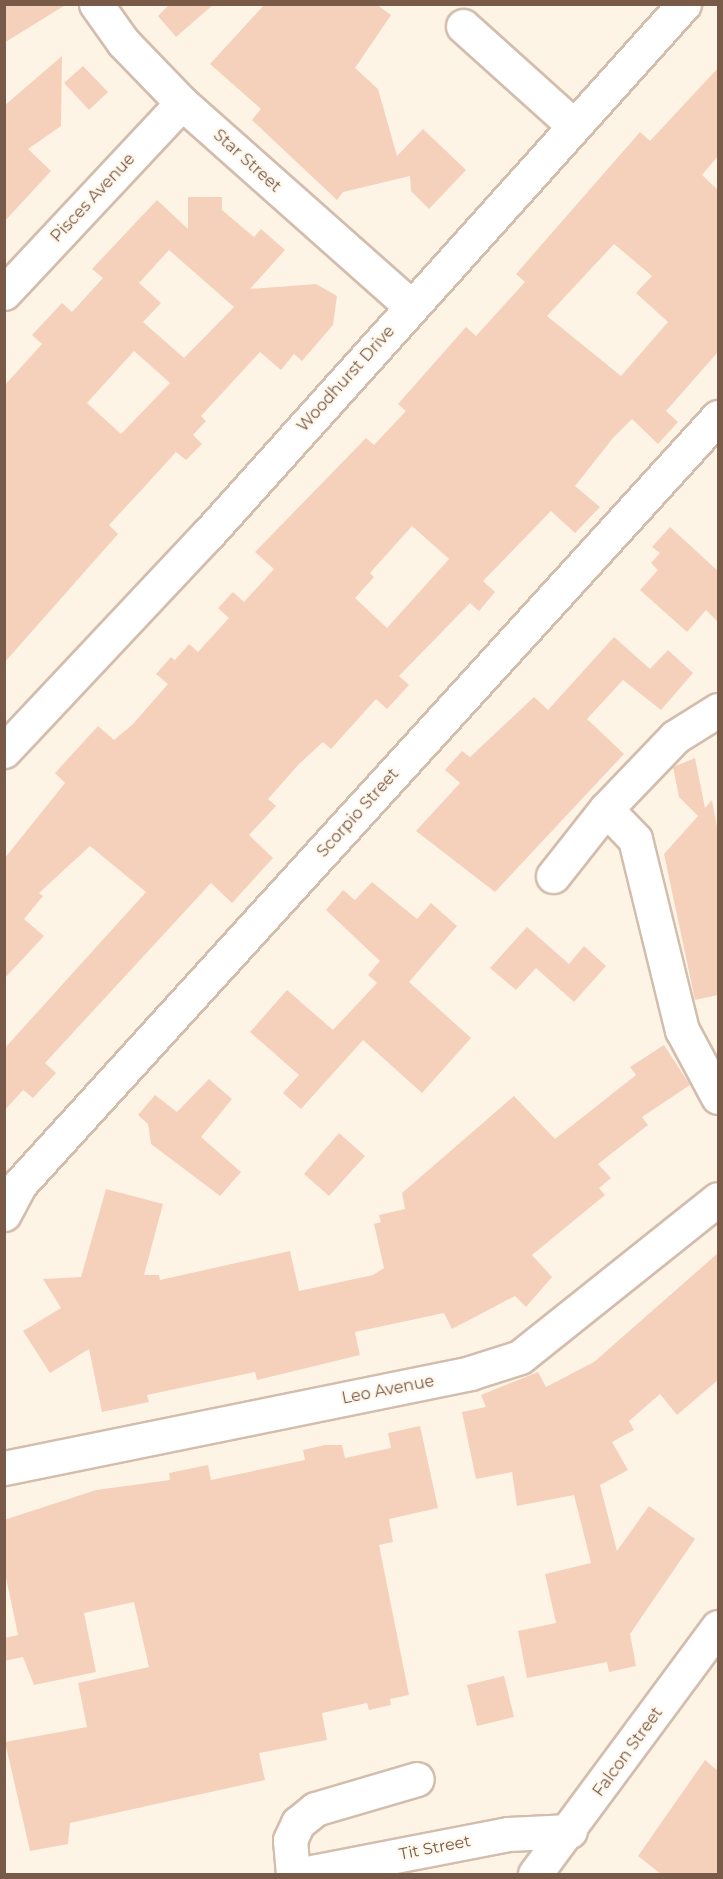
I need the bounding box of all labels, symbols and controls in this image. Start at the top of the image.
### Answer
street label: Star Street [209,126,285,196]
street label: Pisces Avenue [47,150,139,246]
street label: Woodhurst Drive [293,322,399,436]
street label: Scorpio Street [313,765,403,861]
street label: Leo Avenue [340,1372,436,1408]
street label: Falcon Street [589,1704,667,1800]
street label: Tit Street [398,1832,472,1864]

